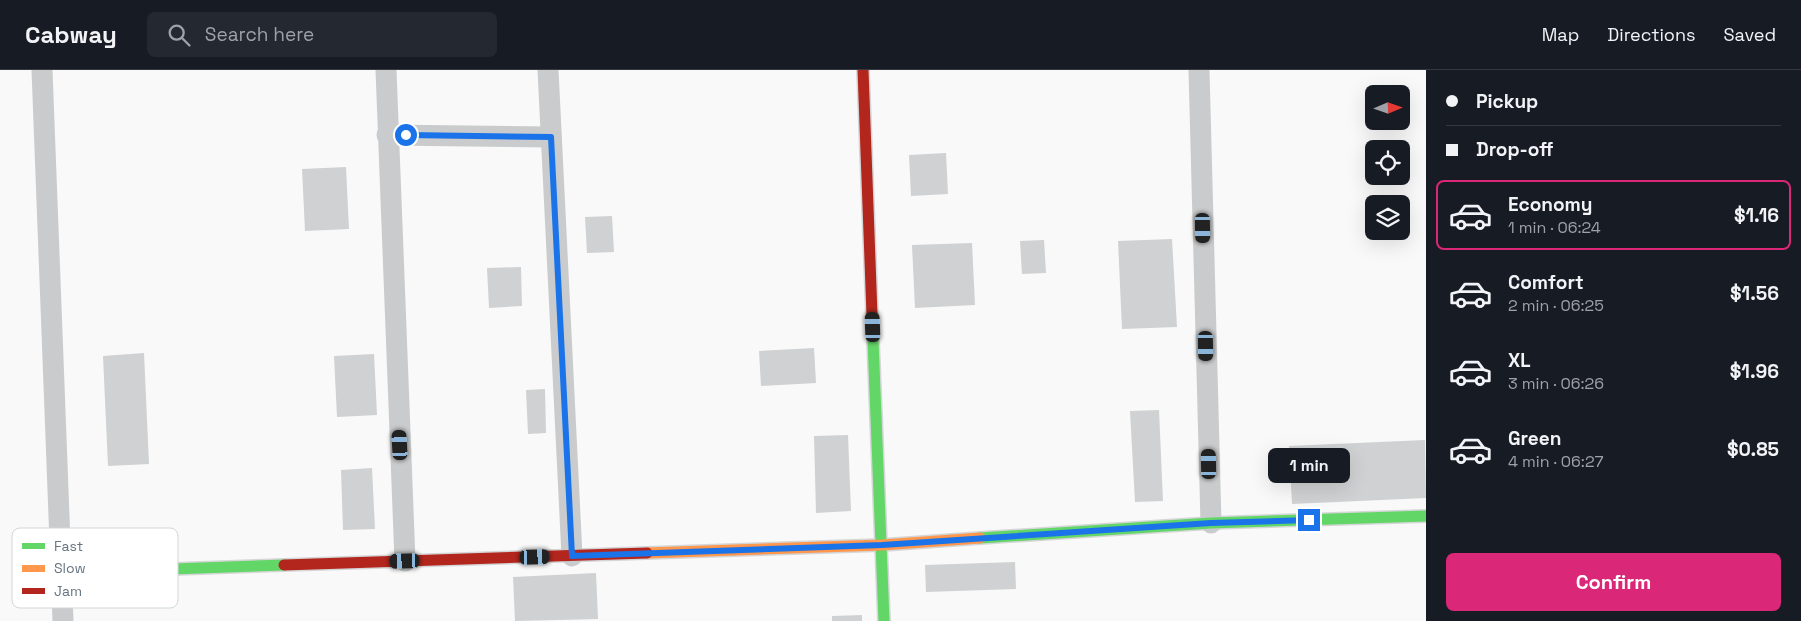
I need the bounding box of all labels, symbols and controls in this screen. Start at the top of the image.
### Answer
search box [147,12,497,57]
text: Cabway [25,19,117,50]
icon: search [165,21,193,49]
text: Search here [205,22,314,47]
text: Map [1542,23,1579,46]
text: Directions [1607,23,1696,46]
text: Saved [1724,23,1776,46]
north arrow [1365,85,1410,130]
map controls [1365,85,1410,240]
text: Pickup [1476,89,1538,114]
route start [395,124,417,146]
text: Drop-off [1476,137,1554,162]
button: locate [1365,140,1410,185]
text: Economy [1508,192,1592,217]
icon: car [1448,193,1493,238]
button: layers [1365,195,1410,240]
text: $1.16 [1734,203,1779,228]
car [1195,213,1210,243]
text: 1 min · 06:24 [1508,217,1601,238]
text: Comfort [1508,270,1584,295]
icon: car [1448,271,1493,316]
text: $1.56 [1730,281,1779,306]
text: 2 min · 06:25 [1508,295,1604,316]
car [864,312,881,342]
car [1198,331,1213,361]
text: XL [1508,348,1531,373]
icon: car [1448,349,1493,394]
text: $1.96 [1730,359,1779,384]
text: 3 min · 06:26 [1508,373,1604,394]
text: Green [1508,426,1561,451]
icon: car [1448,427,1493,472]
car [391,430,408,460]
text: $0.85 [1727,437,1779,462]
callout: 1 min [1268,448,1350,482]
car [1201,449,1216,479]
text: 4 min · 06:27 [1508,451,1603,472]
text: 1 min [1289,455,1329,476]
route end [1298,509,1320,531]
legend [12,528,178,608]
text: Fast [54,537,83,555]
car [519,549,550,565]
car [389,553,420,569]
button: Confirm [1446,553,1781,611]
text: Slow [54,559,86,577]
text: Jam [54,582,82,600]

